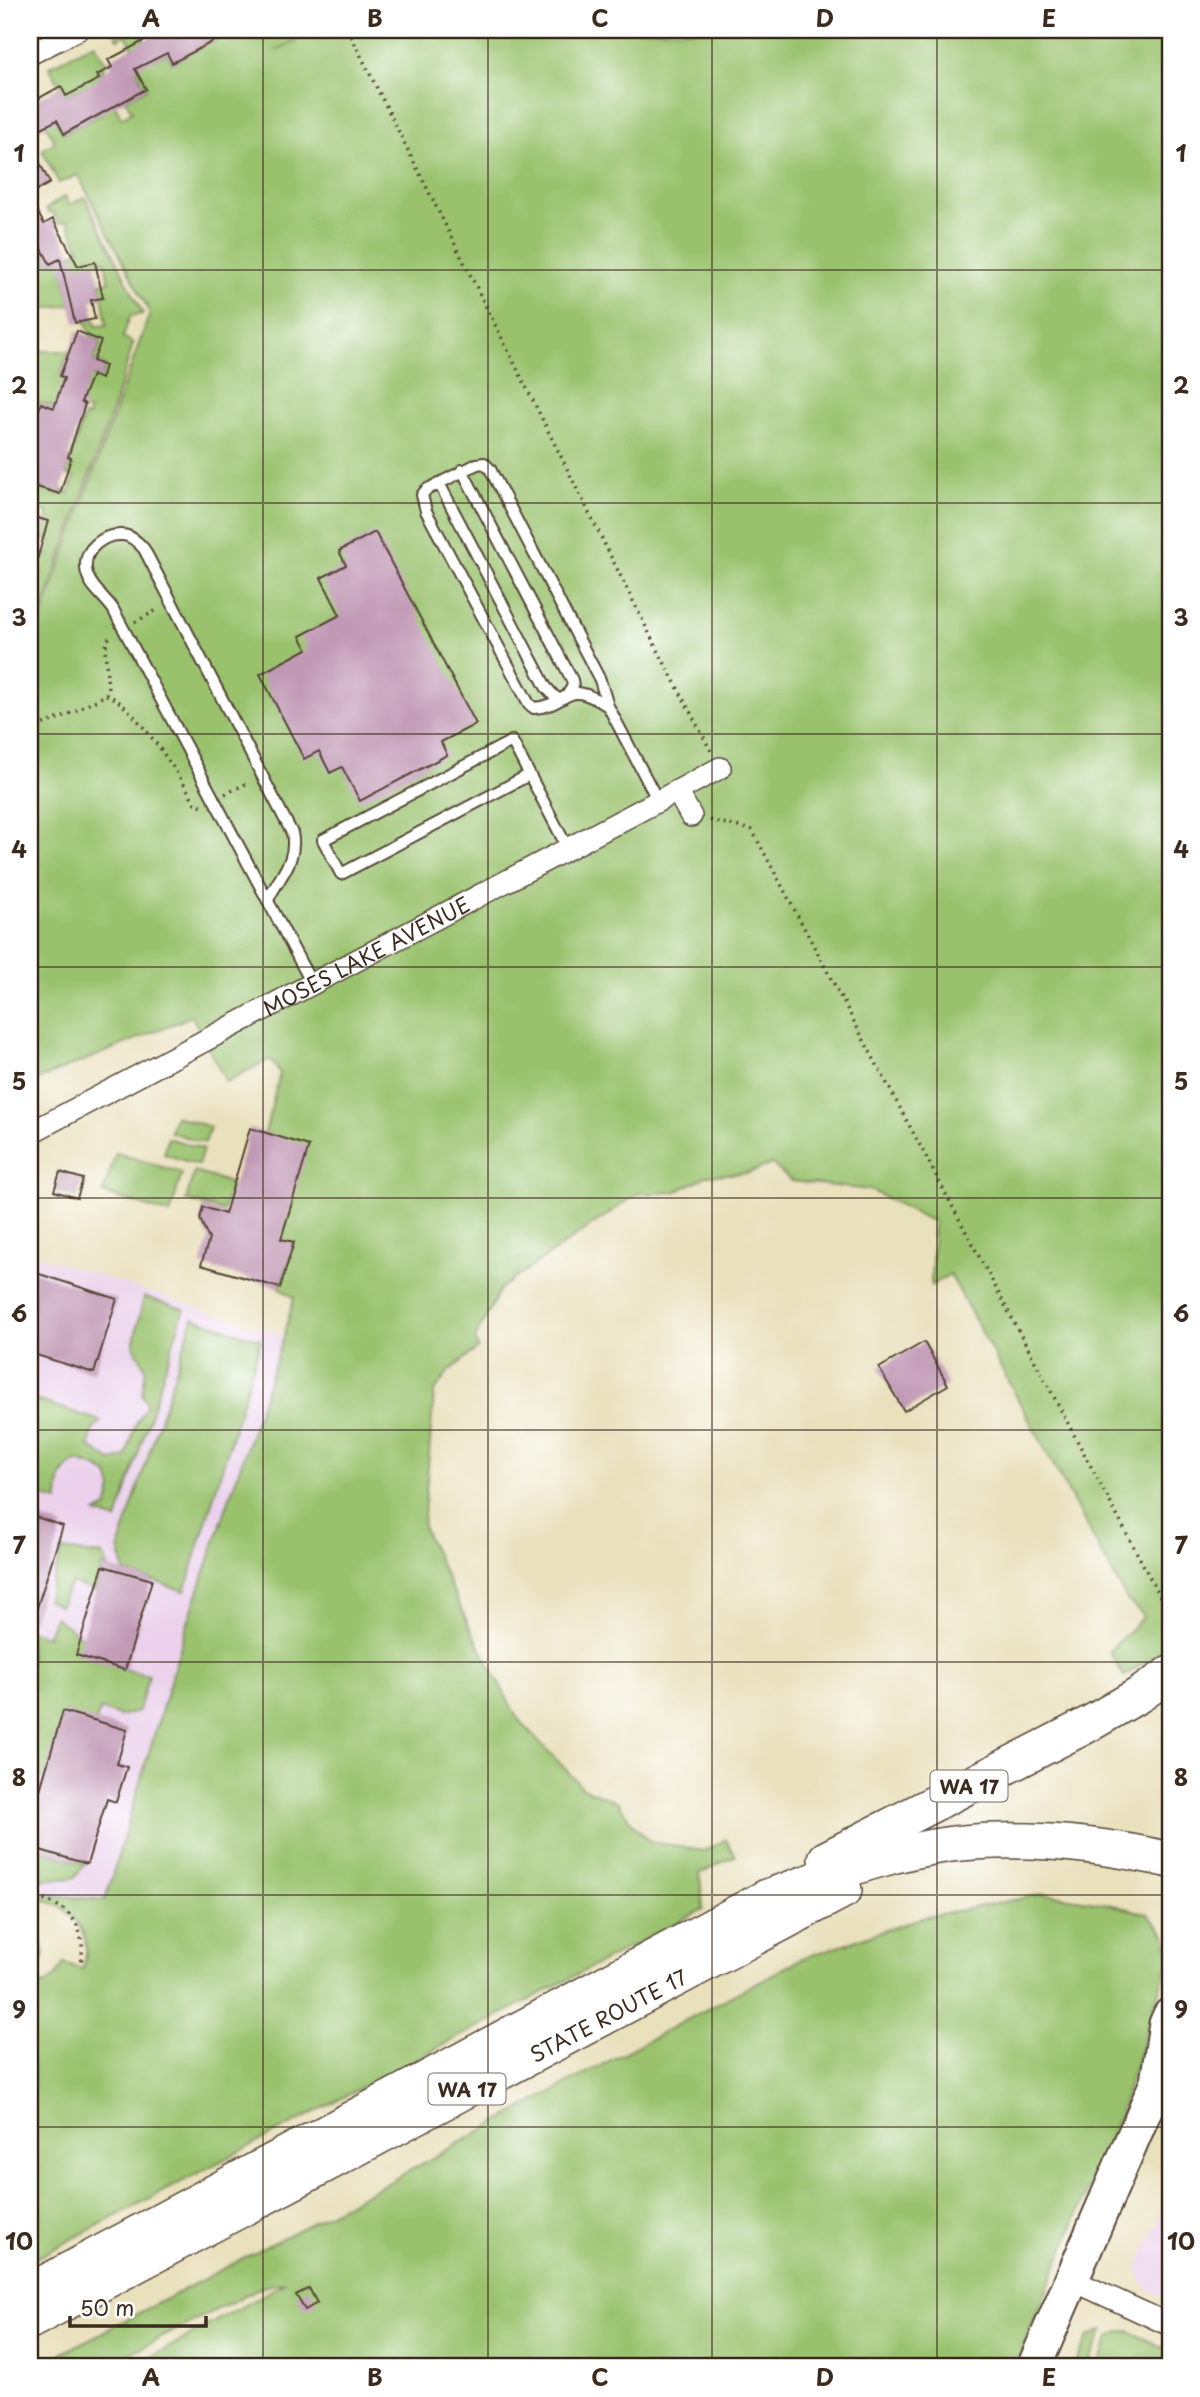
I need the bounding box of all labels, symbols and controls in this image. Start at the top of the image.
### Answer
text: A [142,0,160,35]
text: B [367,0,383,35]
text: C [591,0,609,35]
text: D [816,0,834,35]
text: E [1042,0,1056,35]
text: 1 [14,135,25,170]
text: 1 [1176,135,1187,170]
text: 2 [11,367,27,402]
text: 2 [1173,367,1189,402]
text: 3 [11,599,27,634]
text: 3 [1173,599,1189,634]
text: 4 [11,831,27,866]
text: 4 [1173,831,1189,866]
street label: MOSES LAKE AVENUE [257,887,475,1023]
text: 5 [12,1063,26,1098]
text: 5 [1174,1063,1188,1098]
text: 6 [11,1295,27,1330]
text: 6 [1173,1295,1189,1330]
text: 7 [12,1527,26,1562]
text: 7 [1174,1527,1188,1562]
text: 8 [12,1759,26,1794]
text: 8 [1174,1759,1188,1794]
road number: WA 17 [930,1770,1007,1801]
street label: STATE ROUTE 17 [524,1960,692,2070]
text: 9 [12,1991,26,2026]
text: 9 [1174,1991,1188,2026]
road number: WA 17 [428,2074,505,2104]
text: 10 [5,2223,33,2258]
text: 10 [1167,2223,1195,2258]
scale bar [70,2285,206,2329]
text: 50 m [80,2291,134,2323]
text: A [142,2359,160,2394]
text: B [367,2359,383,2394]
text: C [591,2359,609,2394]
text: D [816,2359,834,2394]
text: E [1042,2359,1056,2394]

